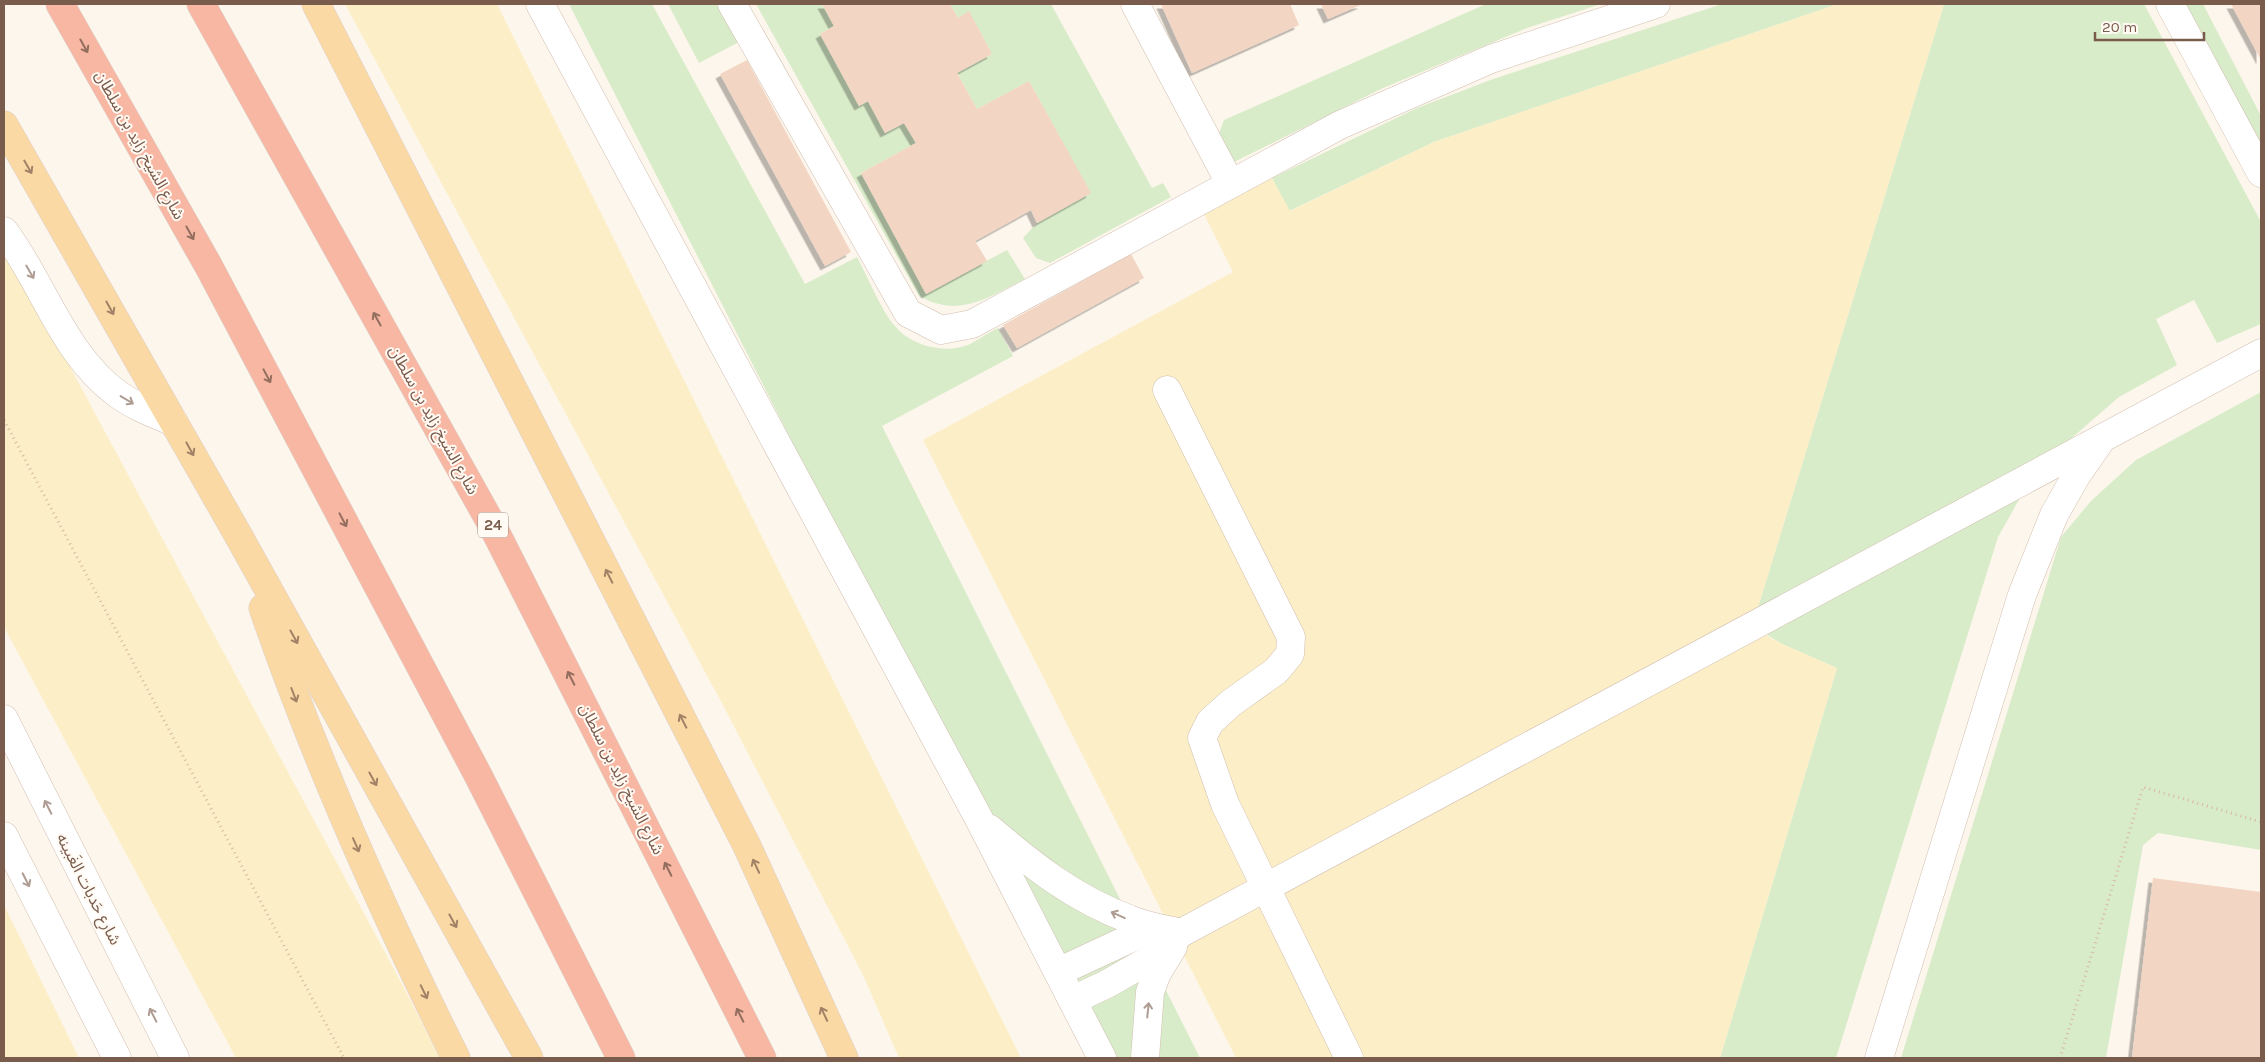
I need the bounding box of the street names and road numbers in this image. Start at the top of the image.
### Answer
street label: شارع الشيخ زايد بن سلطان [89,67,189,224]
street label: شارع الشيخ زايد بن سلطان [383,342,483,499]
road number: 24 [478,512,508,538]
street label: شارع الشيخ زايد بن سلطان [573,700,668,859]
street label: شارع حَدبات الغَبينه [50,830,125,949]

